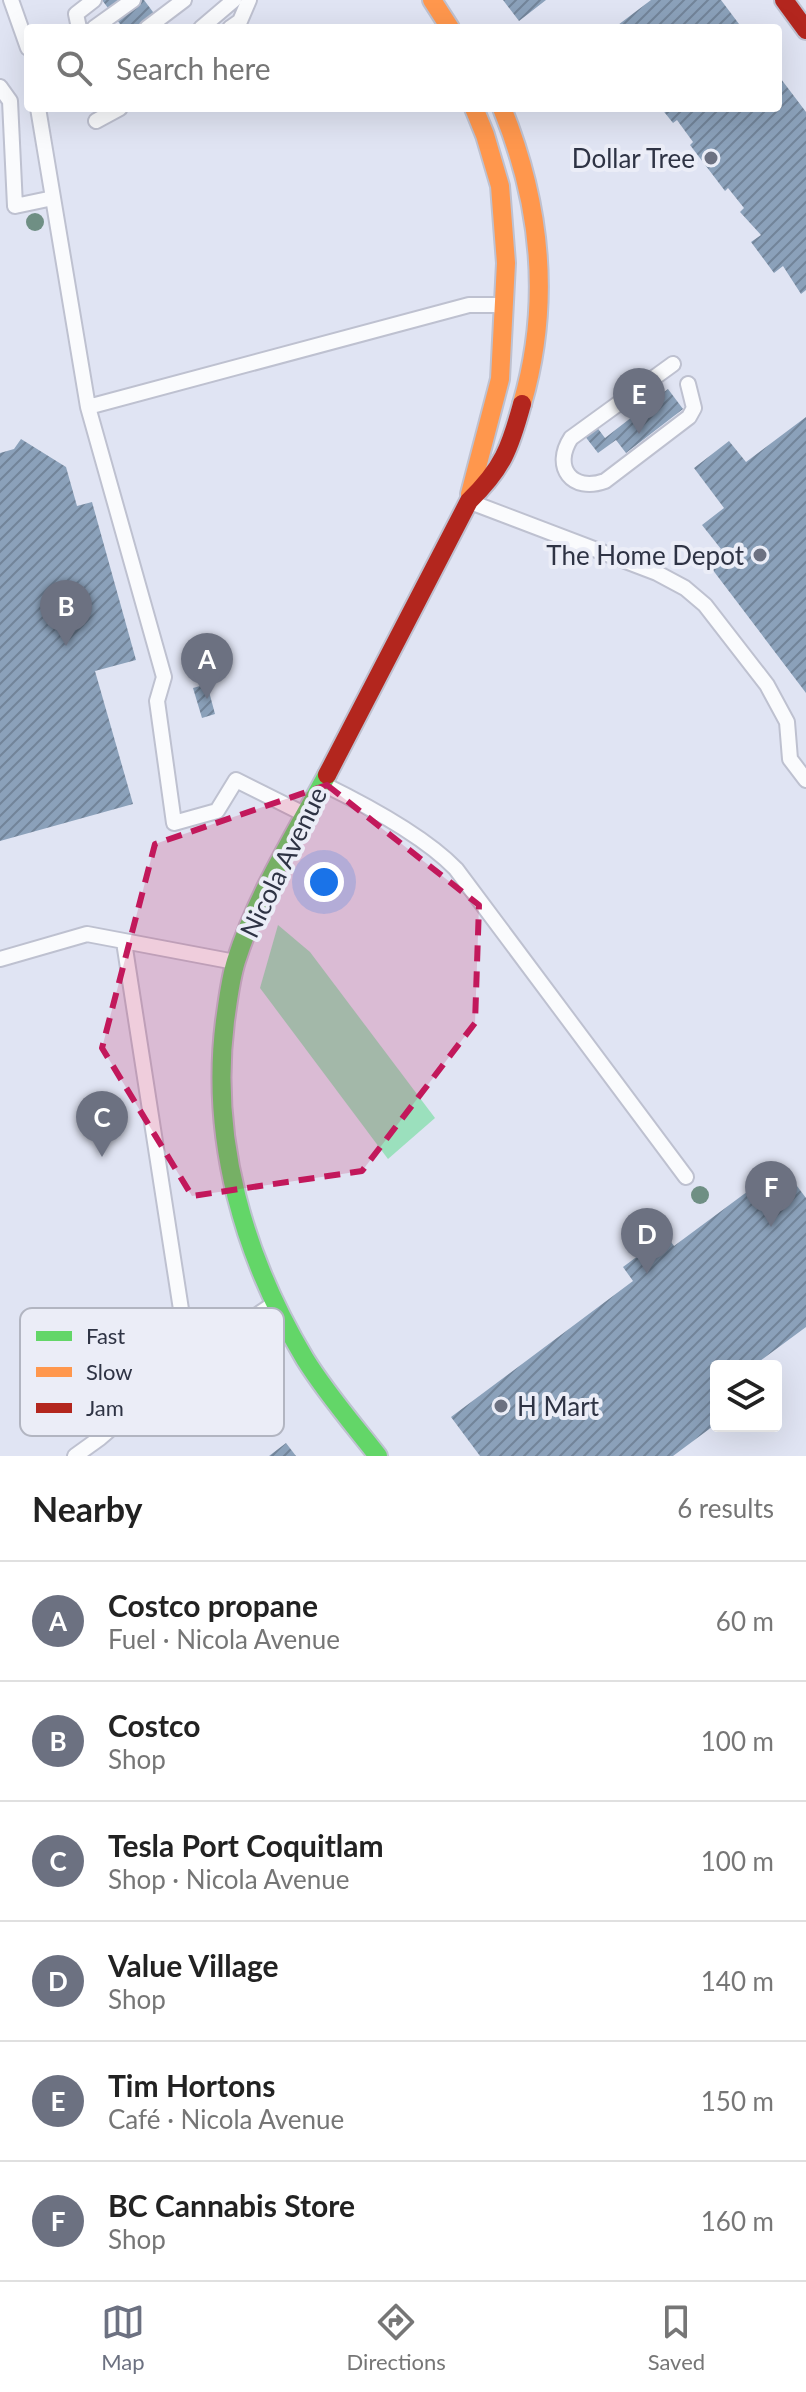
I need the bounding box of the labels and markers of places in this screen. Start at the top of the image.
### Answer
place label: Dollar Tree [572,142,695,174]
marker: Dollar Tree [702,149,720,167]
pin: E [613,368,665,434]
place label: The Home Depot [546,539,745,571]
marker: The Home Depot [751,546,769,564]
pin: B [40,580,92,646]
pin: A [181,633,233,699]
pin: C [76,1091,128,1157]
pin: F [745,1161,797,1227]
pin: D [621,1208,673,1274]
place label: H Mart [517,1390,600,1422]
marker: H Mart [492,1397,510,1415]

